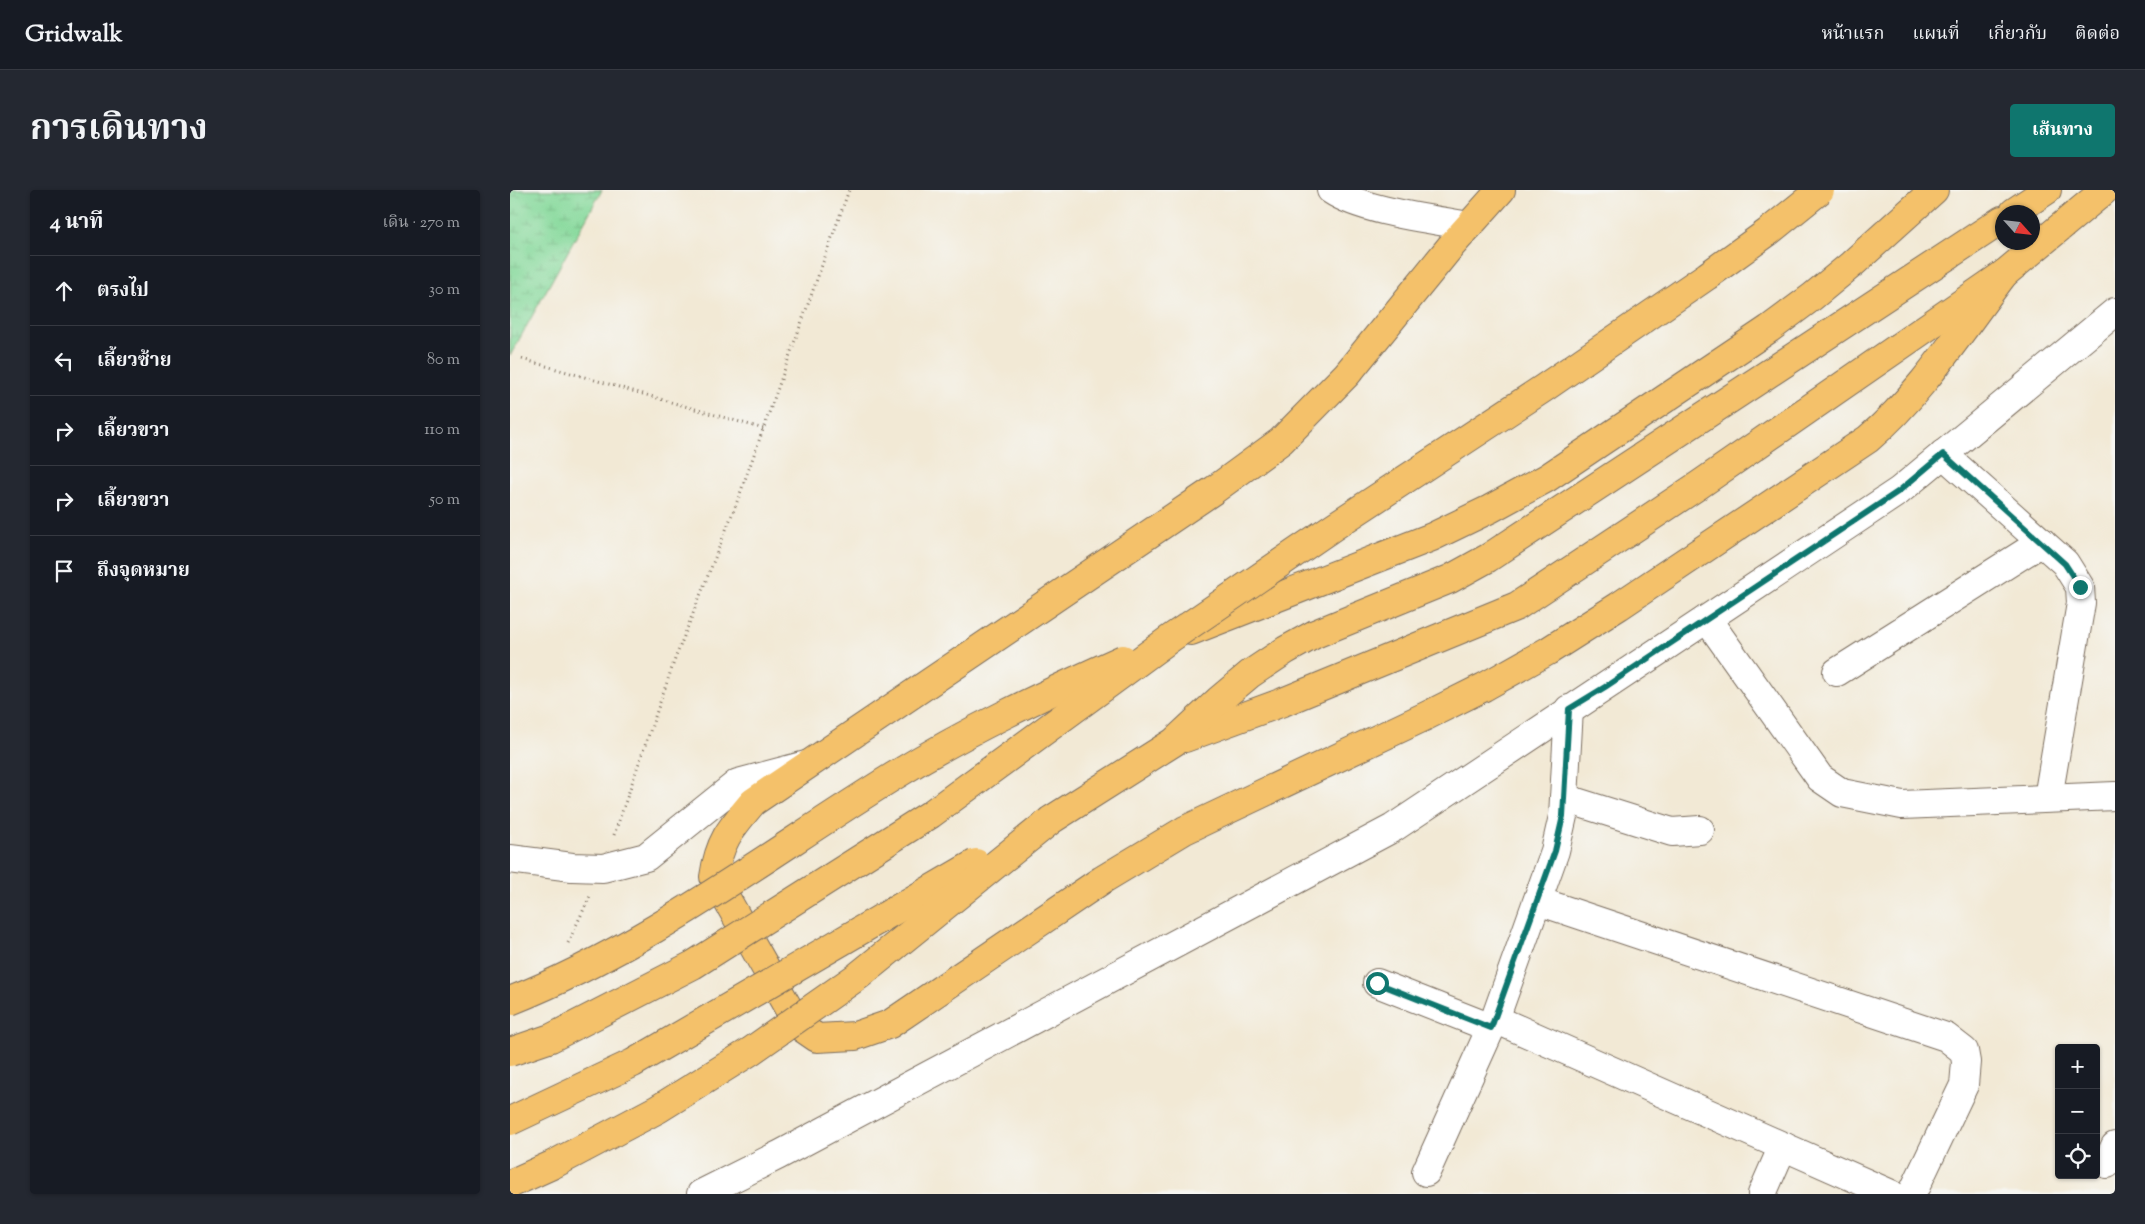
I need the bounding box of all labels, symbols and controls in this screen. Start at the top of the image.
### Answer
text: Gridwalk [25,18,123,52]
text: หน้าแรก [1821,22,1884,48]
text: แผนที่ [1912,22,1960,48]
text: เกี่ยวกับ [1988,22,2047,48]
text: ติดต่อ [2075,22,2120,48]
button: เส้นทาง [2010,104,2115,157]
text: การเดินทาง [30,105,208,156]
north arrow [1995,205,2040,250]
text: 4 นาที [50,208,103,238]
text: เดิน · 270 m [383,212,460,235]
icon: ahead [50,277,78,305]
text: ตรงไป [97,278,149,305]
text: 30 m [429,279,460,302]
icon: left [50,347,78,375]
text: เลี้ยวซ้าย [97,348,171,375]
text: 80 m [427,349,460,372]
icon: right [50,417,78,445]
text: เลี้ยวขวา [97,418,169,445]
text: 110 m [424,419,460,442]
icon: right [50,487,78,515]
text: เลี้ยวขวา [97,488,169,515]
text: 50 m [429,489,460,512]
icon: arrive [50,557,78,585]
text: ถึงจุดหมาย [97,558,190,585]
route end [2069,576,2092,599]
route start [1366,972,1389,995]
map controls [2055,1044,2100,1179]
button: + [2055,1044,2100,1089]
button: − [2055,1089,2100,1134]
button: locate [2055,1134,2100,1179]

